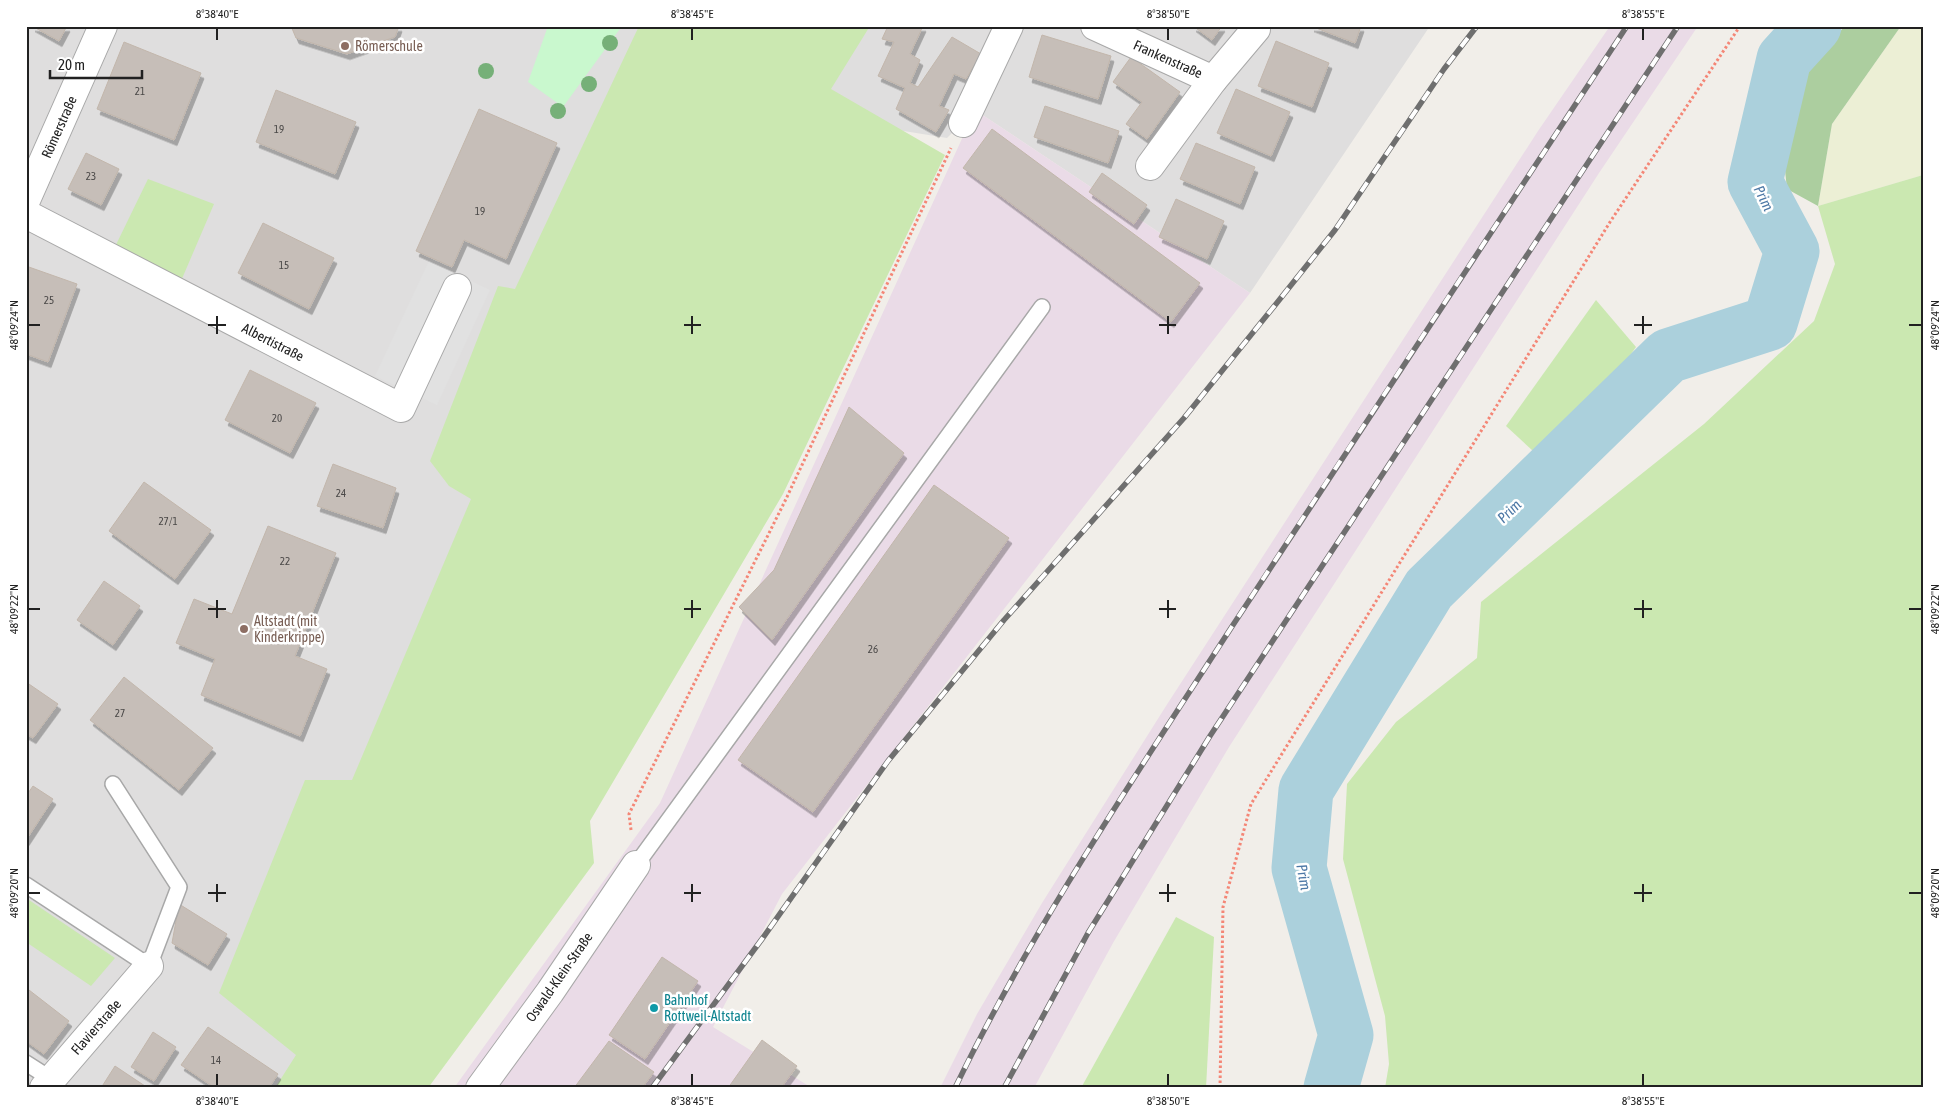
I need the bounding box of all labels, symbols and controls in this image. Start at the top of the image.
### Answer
text: 8°38'40"E [196,7,238,21]
text: 8°38'45"E [671,7,713,21]
text: 8°38'50"E [1147,7,1189,21]
text: 8°38'55"E [1622,7,1664,21]
street label: Frankenstraße [1131,37,1205,81]
place label: Römerschule [355,38,423,54]
marker: Römerschule [339,40,351,52]
scale bar [50,48,142,80]
text: 20 m [58,56,85,73]
house number: 21 [135,85,145,97]
street label: Römerstraße [38,93,80,161]
house number: 19 [274,123,284,135]
house number: 23 [86,170,96,182]
water label: Prim [1751,183,1777,214]
house number: 19 [475,205,485,217]
house number: 15 [279,259,289,271]
house number: 25 [44,294,54,306]
text: 48°09'24"N [7,300,21,350]
text: 48°09'24"N [1928,300,1942,350]
street label: Albertistraße [239,320,307,364]
house number: 20 [272,412,282,424]
house number: 24 [336,487,346,499]
water label: Prim [1494,496,1524,526]
house number: 27/1 [158,515,178,527]
house number: 22 [280,555,290,567]
text: 48°09'22"N [7,584,21,634]
text: 48°09'22"N [1928,584,1942,634]
place label: Altstadt (mit Kinderkrippe) [254,613,325,645]
marker: Altstadt (mit Kinderkrippe) [238,623,250,635]
house number: 26 [868,643,878,655]
house number: 27 [115,707,125,719]
water label: Prim [1293,863,1315,891]
text: 48°09'20"N [7,868,21,918]
text: 48°09'20"N [1928,868,1942,918]
street label: Oswald-Klein-Straße [522,929,596,1025]
place label: Bahnhof Rottweil-Altstadt [664,992,751,1024]
street label: Flavierstraße [68,996,124,1058]
marker: Bahnhof Rottweil-Altstadt [648,1002,660,1014]
house number: 14 [211,1054,221,1066]
text: 8°38'40"E [196,1094,238,1108]
text: 8°38'45"E [671,1094,713,1108]
text: 8°38'50"E [1147,1094,1189,1108]
text: 8°38'55"E [1622,1094,1664,1108]

